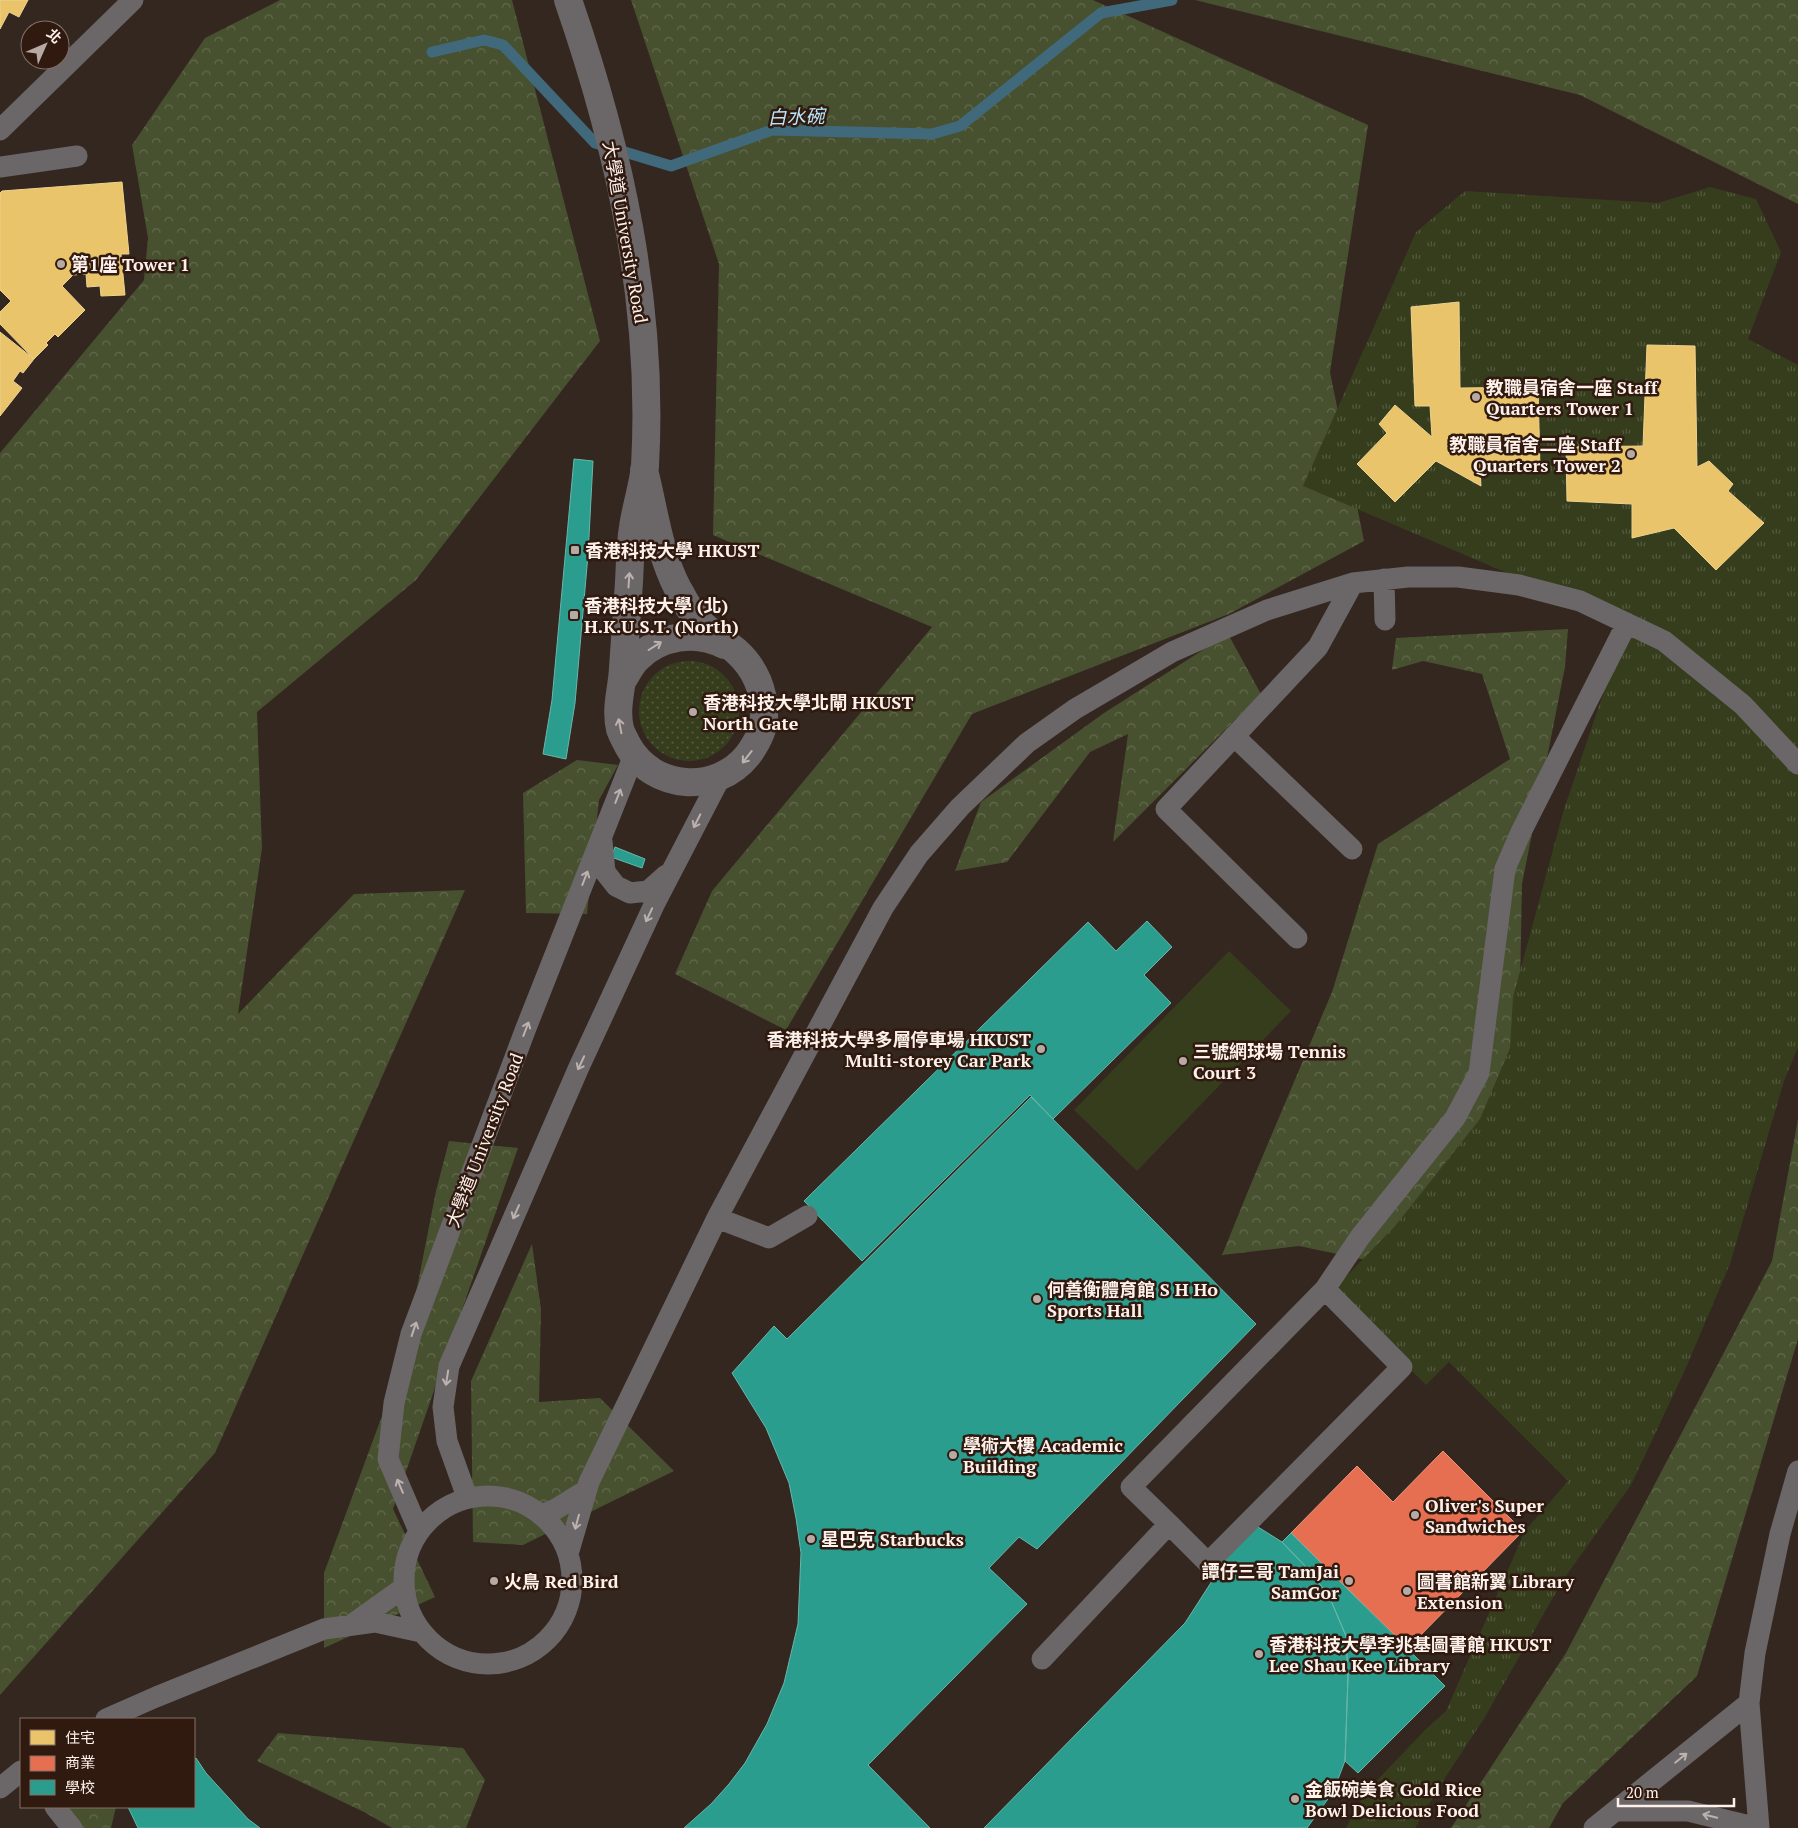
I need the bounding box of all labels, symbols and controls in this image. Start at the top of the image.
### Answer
north arrow [20,20,70,70]
text: 北 [43,24,66,47]
water label: 白水碗 [767,102,828,129]
street label: 大學道 University Road [598,139,654,325]
place label: 第1座 Tower 1 [71,252,190,276]
marker: 第1座 Tower 1 [55,258,67,270]
place label: 教職員宿舍一座 Staff Quarters Tower 1 [1486,375,1659,420]
marker: 教職員宿舍一座 Staff Quarters Tower 1 [1470,391,1482,403]
place label: 教職員宿舍二座 Staff Quarters Tower 2 [1449,432,1622,477]
marker: 教職員宿舍二座 Staff Quarters Tower 2 [1625,448,1637,460]
place label: 香港科技大學 HKUST [585,538,759,562]
marker: 香港科技大學 HKUST [569,544,581,556]
one-way arrow [624,572,634,588]
place label: 香港科技大學 (北) H.K.U.S.T. (North) [584,593,739,638]
marker: 香港科技大學 (北) H.K.U.S.T. (North) [568,609,580,621]
one-way arrow [648,641,662,652]
place label: 香港科技大學北閘 HKUST North Gate [703,690,913,735]
marker: 香港科技大學北閘 HKUST North Gate [687,706,699,718]
one-way arrow [615,718,625,734]
one-way arrow [741,750,752,763]
one-way arrow [614,788,623,804]
one-way arrow [692,813,701,828]
one-way arrow [581,870,590,886]
one-way arrow [644,907,654,922]
one-way arrow [522,1022,531,1037]
place label: 香港科技大學多層停車場 HKUST Multi-storey Car Park [767,1027,1031,1072]
place label: 三號網球場 Tennis Court 3 [1193,1039,1346,1084]
marker: 香港科技大學多層停車場 HKUST Multi-storey Car Park [1035,1043,1047,1055]
street label: 大學道 University Road [440,1049,528,1231]
one-way arrow [576,1055,586,1070]
marker: 三號網球場 Tennis Court 3 [1177,1055,1189,1067]
one-way arrow [511,1204,521,1219]
place label: 何善衡體育館 S H Ho Sports Hall [1047,1277,1218,1322]
marker: 何善衡體育館 S H Ho Sports Hall [1031,1293,1043,1305]
one-way arrow [410,1321,419,1337]
one-way arrow [442,1369,452,1385]
place label: 學術大樓 Academic Building [963,1433,1123,1478]
marker: 學術大樓 Academic Building [947,1449,959,1461]
one-way arrow [394,1479,404,1494]
place label: Oliver's Super Sandwiches [1425,1493,1544,1538]
marker: Oliver's Super Sandwiches [1409,1509,1421,1521]
one-way arrow [572,1514,581,1530]
place label: 星巴克 Starbucks [821,1527,964,1551]
marker: 星巴克 Starbucks [805,1533,817,1545]
place label: 譚仔三哥 TamJai SamGor [1201,1559,1339,1604]
place label: 火鳥 Red Bird [504,1569,619,1593]
place label: 圖書館新翼 Library Extension [1417,1569,1575,1614]
marker: 火鳥 Red Bird [488,1575,500,1587]
marker: 譚仔三哥 TamJai SamGor [1343,1575,1355,1587]
marker: 圖書館新翼 Library Extension [1401,1585,1413,1597]
place label: 香港科技大學李兆基圖書館 HKUST Lee Shau Kee Library [1269,1632,1551,1677]
marker: 香港科技大學李兆基圖書館 HKUST Lee Shau Kee Library [1253,1648,1265,1660]
legend [20,1718,195,1808]
text: 住宅 [65,1727,95,1747]
text: 商業 [65,1752,95,1772]
one-way arrow [1675,1752,1688,1763]
scale bar [1618,1776,1734,1808]
text: 學校 [65,1777,95,1797]
place label: 金飯碗美食 Gold Rice Bowl Delicious Food [1305,1777,1482,1822]
text: 20 m [1626,1782,1659,1802]
marker: 金飯碗美食 Gold Rice Bowl Delicious Food [1289,1793,1301,1805]
one-way arrow [1703,1811,1719,1820]

